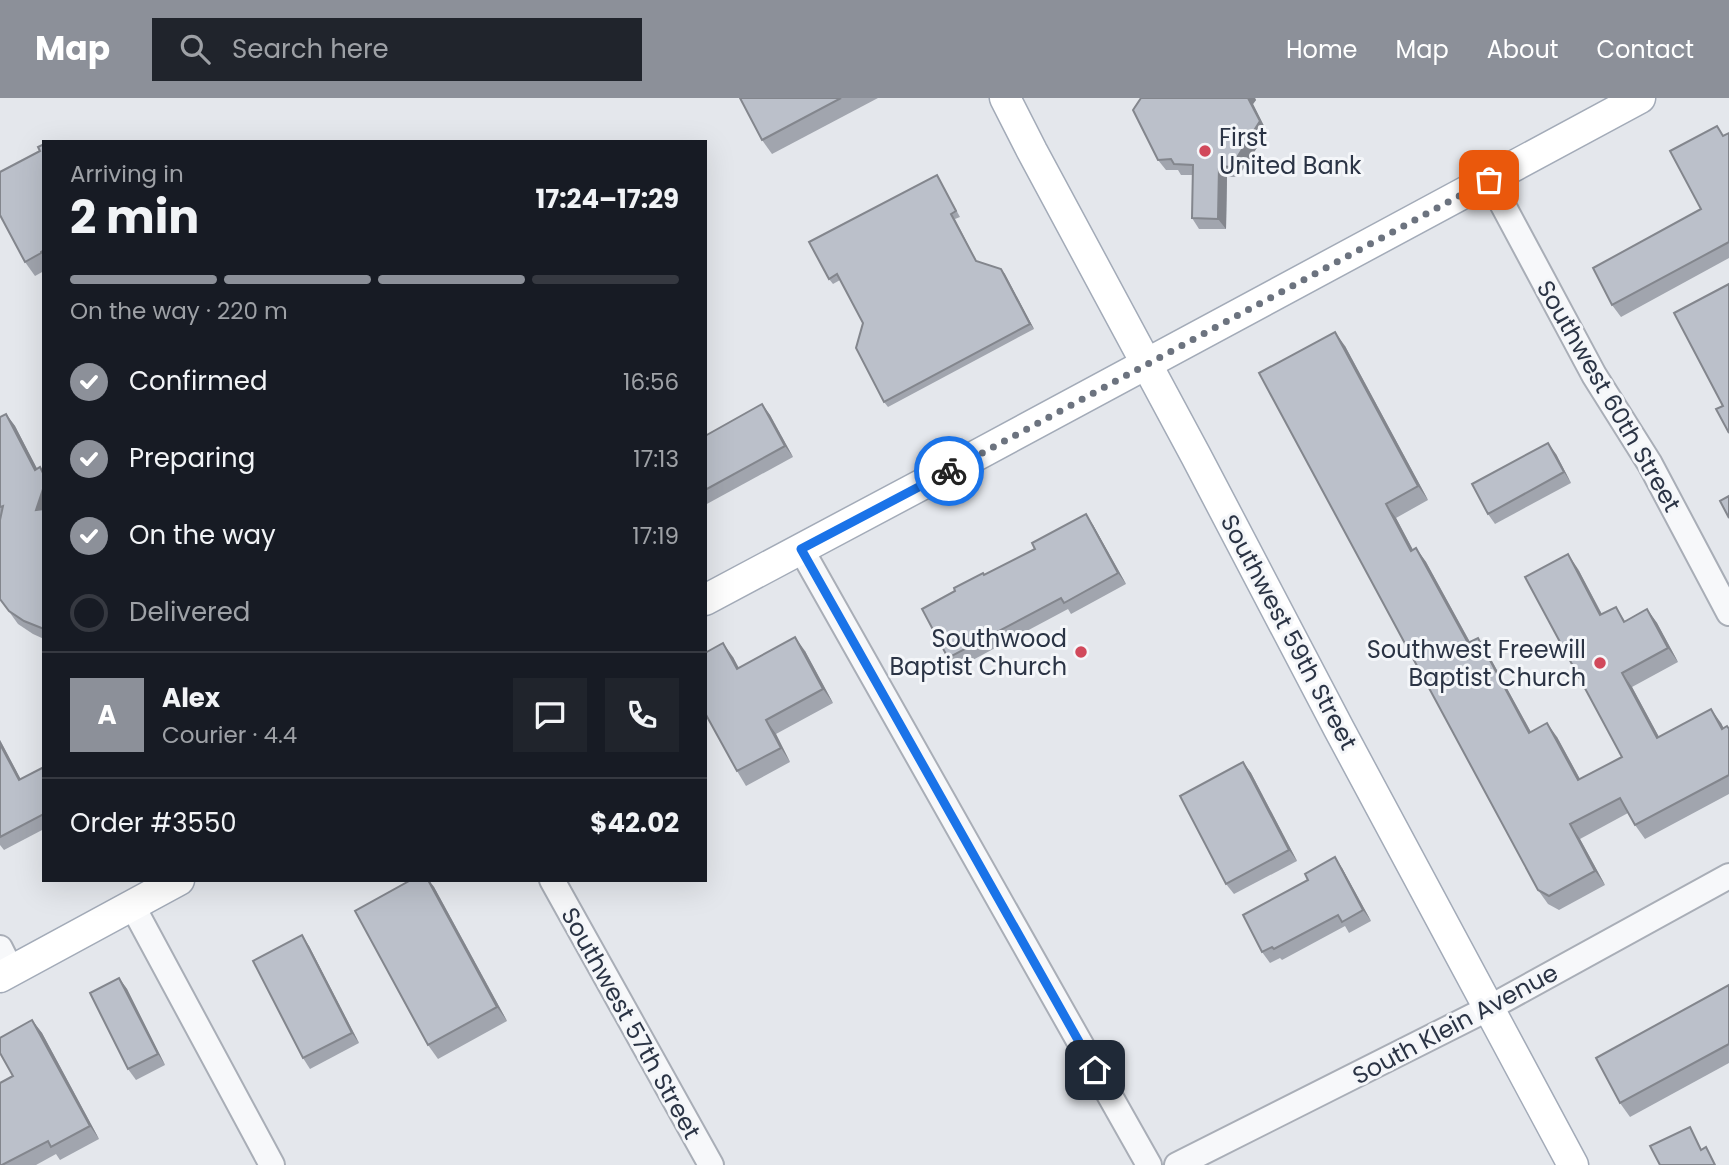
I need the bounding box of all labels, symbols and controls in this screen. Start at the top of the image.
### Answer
search box [152,18,642,81]
text: Map [35,25,110,72]
icon: search [176,30,214,68]
text: Search here [232,31,389,67]
text: Home [1286,33,1358,66]
text: Map [1396,33,1449,66]
text: About [1487,33,1558,66]
text: Contact [1596,33,1694,66]
place label: First United Bank [1219,121,1362,182]
marker: First United Bank [1197,143,1213,159]
pin [1459,150,1519,210]
text: Arriving in [70,158,184,190]
icon: bag [1470,161,1508,199]
text: 17:24–17:29 [536,181,679,217]
text: 2 min [70,185,199,249]
street label: Southwest 60th Street [1529,274,1689,518]
text: On the way · 220 m [70,295,288,327]
icon: check [70,363,108,401]
text: Confirmed [129,363,267,399]
text: 16:56 [623,366,679,398]
courier [914,436,984,506]
icon: check [70,440,108,478]
text: Preparing [129,440,255,476]
text: 17:13 [633,443,679,475]
icon: bike [930,452,968,490]
street label: Southwest 59th Street [1213,509,1365,755]
icon: check [70,517,108,555]
text: On the way [129,517,276,553]
text: 17:19 [632,520,679,552]
text: Delivered [129,594,250,630]
place label: Southwood Baptist Church [889,622,1067,683]
place label: Southwest Freewill Baptist Church [1367,633,1586,694]
marker: Southwood Baptist Church [1073,644,1089,660]
marker: Southwest Freewill Baptist Church [1592,655,1608,671]
button: chat [513,678,587,752]
button: phone [605,678,679,752]
text: Alex [162,680,220,716]
text: A [97,697,117,733]
text: Courier · 4.4 [162,719,297,751]
text: Order #3550 [70,805,237,841]
text: $42.02 [590,805,679,841]
street label: Southwest 57th Street [554,901,708,1145]
street label: South Klein Avenue [1346,956,1564,1092]
pin [1065,1040,1125,1100]
icon: home [1076,1051,1114,1089]

